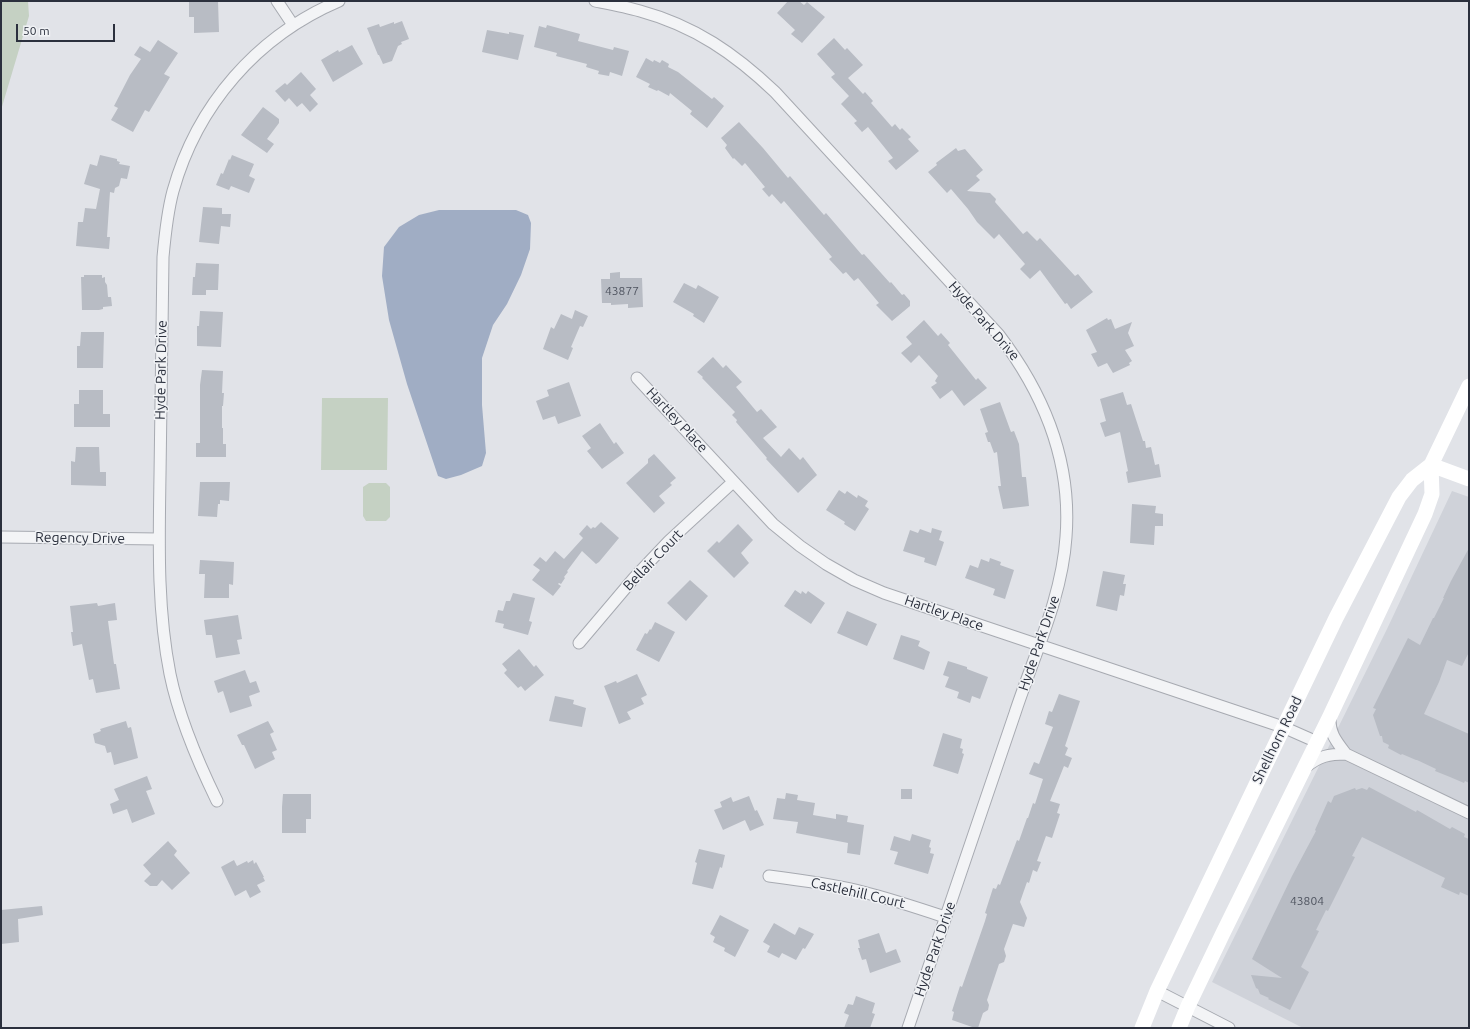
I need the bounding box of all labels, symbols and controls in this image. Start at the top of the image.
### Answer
scale bar [18,16,117,42]
text: 50 m [23,24,50,37]
street label: Hyde Park Drive [945,278,1023,364]
house number: 43877 [605,284,639,298]
street label: Hyde Park Drive [152,320,170,420]
street label: Hartley Place [643,384,711,456]
street label: Bellair Court [620,526,686,594]
street label: Regency Drive [35,529,125,547]
street label: Hartley Place [902,592,986,634]
street label: Hyde Park Drive [1015,593,1063,693]
street label: Shellhorn Road [1249,693,1305,787]
street label: Castlehill Court [809,874,907,912]
house number: 43804 [1290,894,1324,908]
street label: Hyde Park Drive [911,899,959,999]

